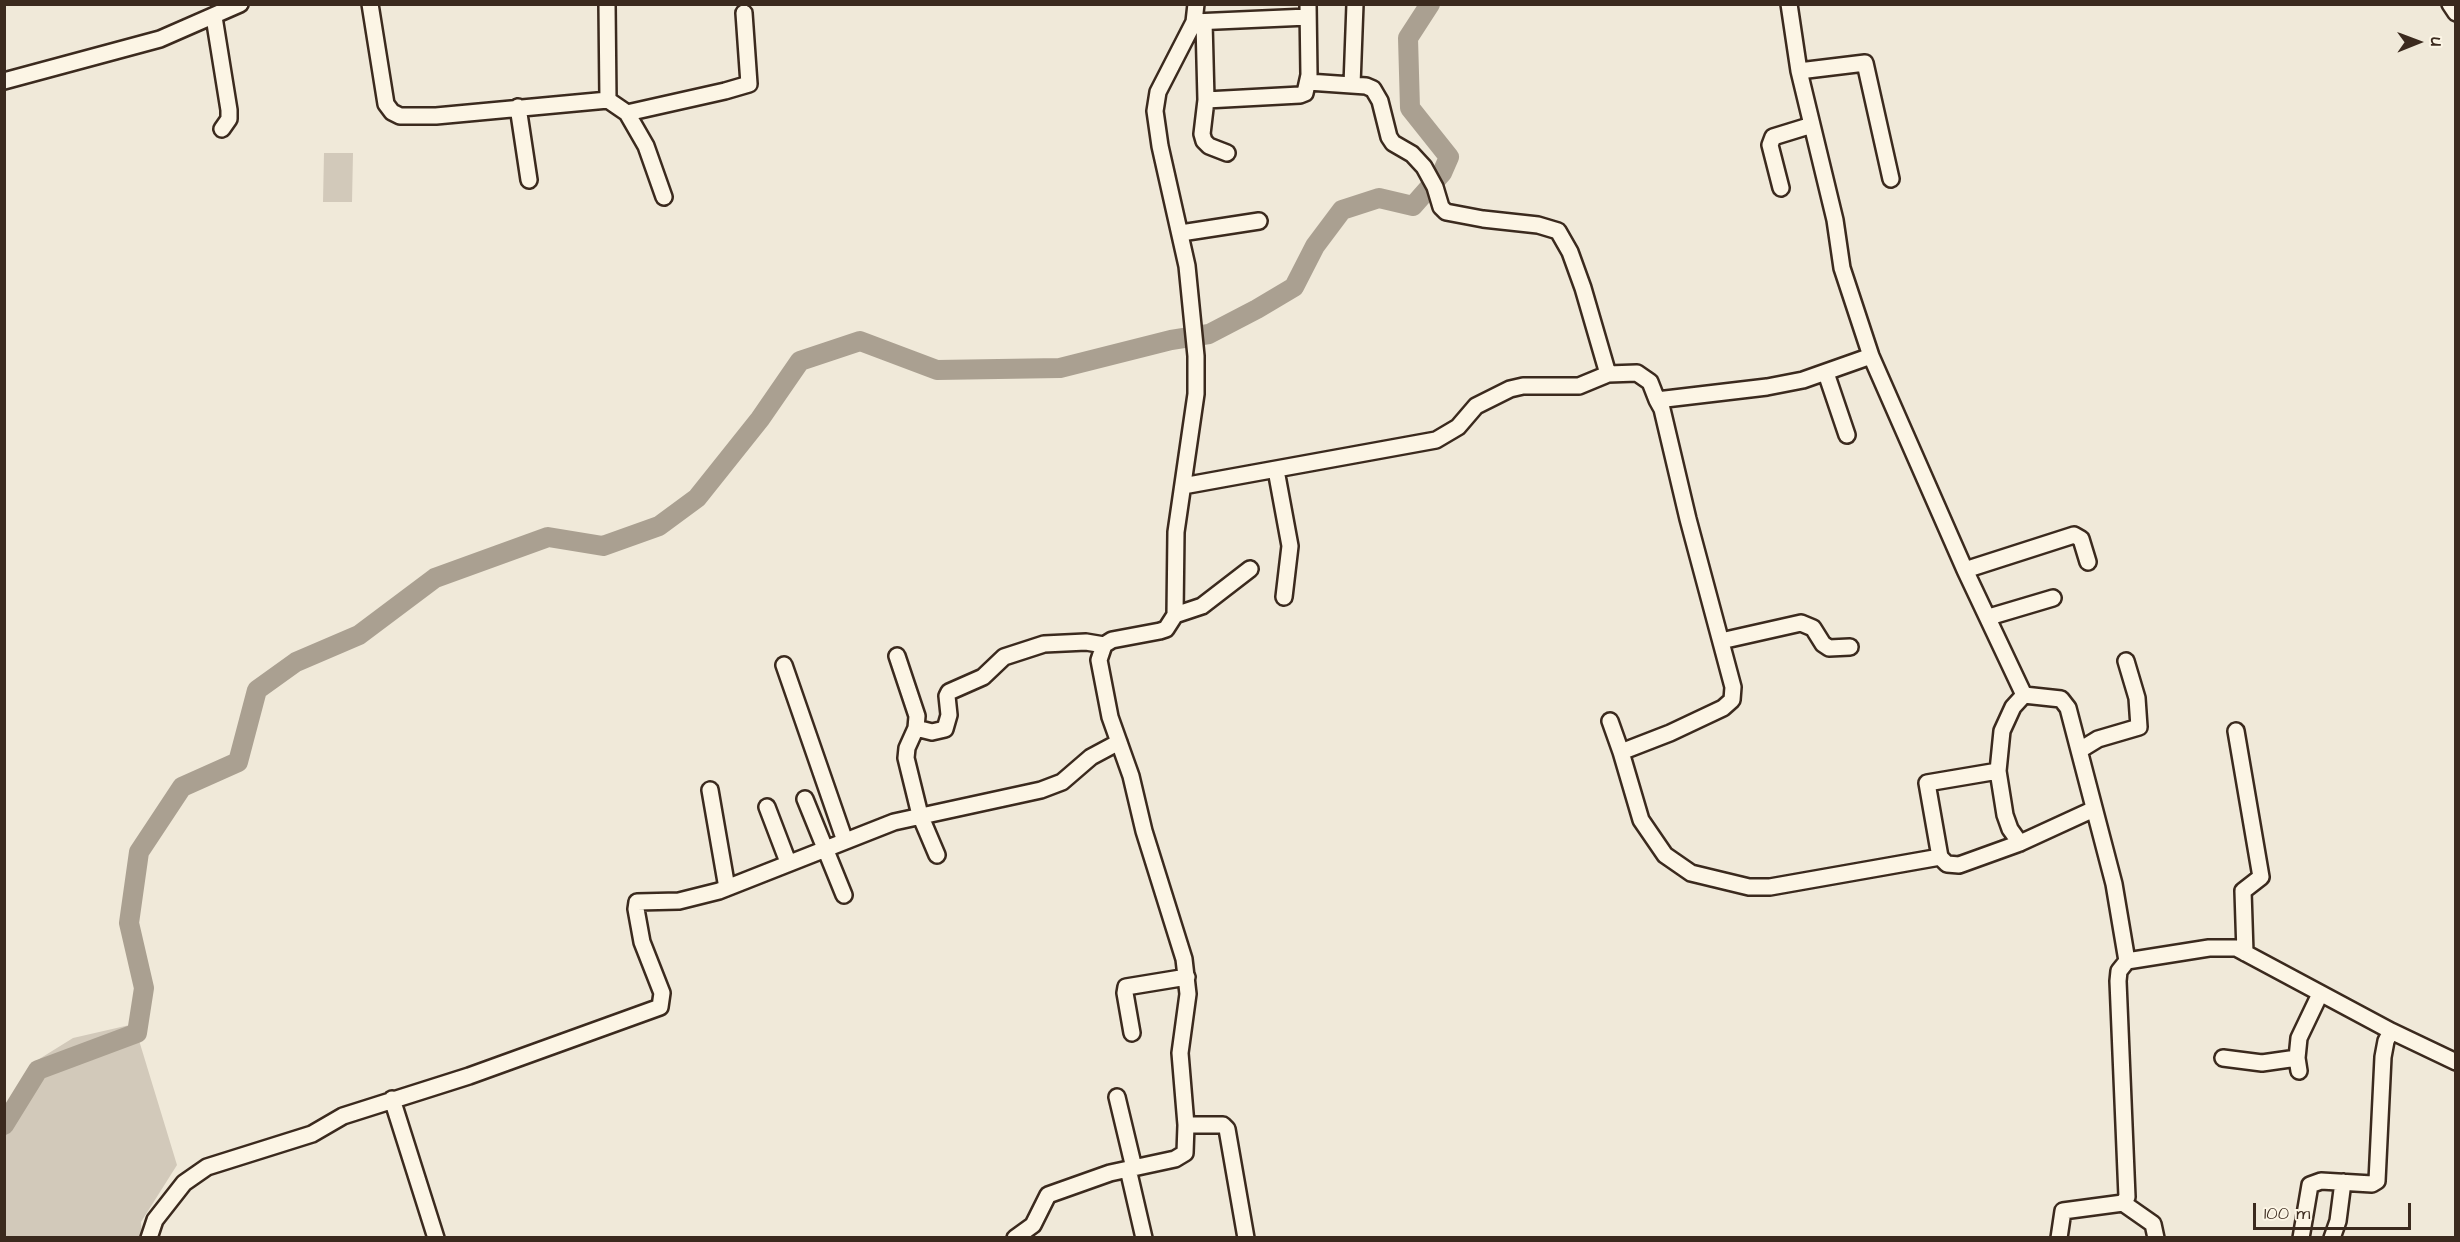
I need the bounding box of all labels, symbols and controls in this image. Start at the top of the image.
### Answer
north arrow [2388,12,2448,72]
text: U [2425,37,2447,46]
scale bar [2256,1191,2414,1229]
text: 100 m [2264,1201,2310,1226]

